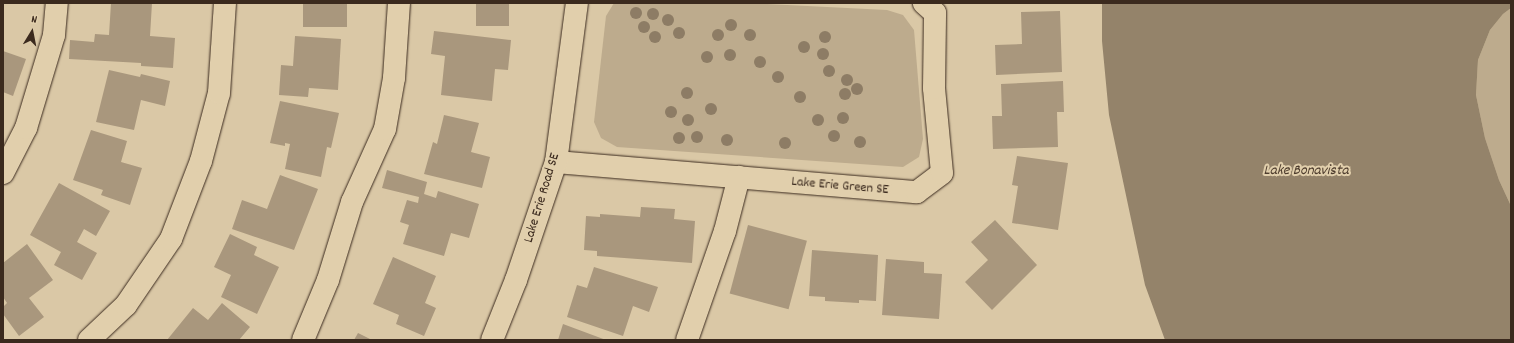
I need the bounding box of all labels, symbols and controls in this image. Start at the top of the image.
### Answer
north arrow [12,12,52,52]
text: N [30,12,38,29]
street label: Lake Erie Road SE [520,151,564,245]
water label: Lake Bonavista [1264,163,1348,181]
street label: Lake Erie Green SE [791,173,889,199]

